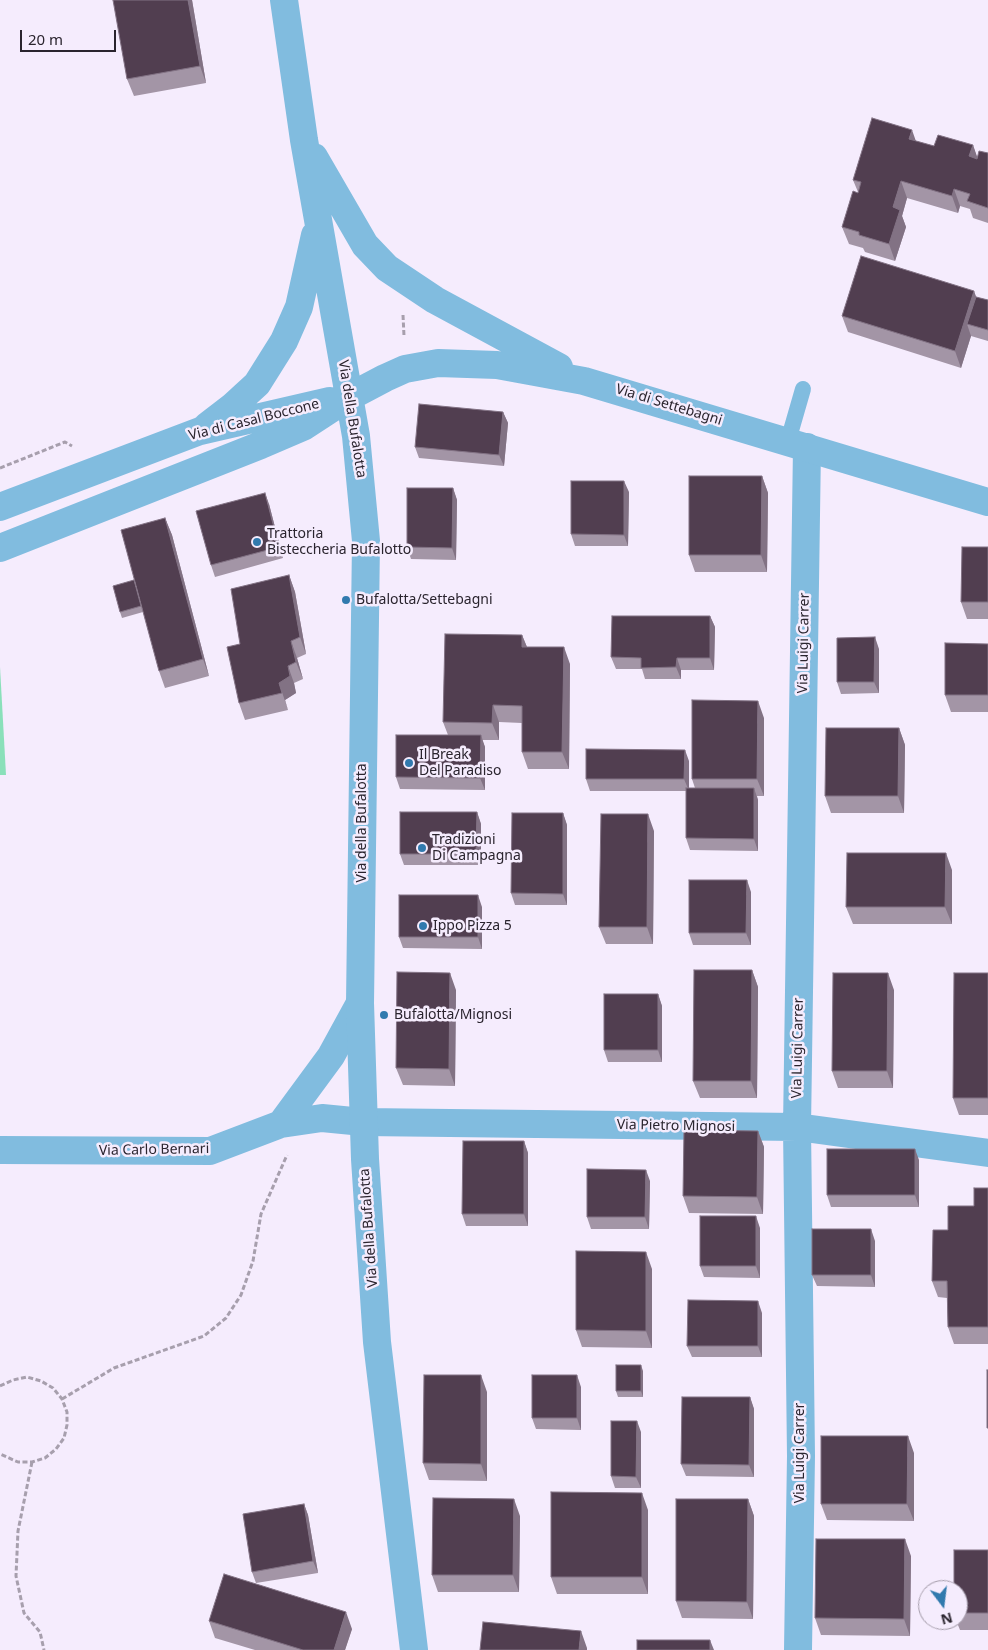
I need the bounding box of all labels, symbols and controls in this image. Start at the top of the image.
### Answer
scale bar [22,20,119,52]
text: 20 m [28,29,63,49]
street label: Via della Bufalotta [334,359,370,479]
street label: Via di Settebagni [614,381,724,429]
street label: Via di Casal Boccone [187,396,321,444]
place label: Trattoria Bisteccheria Bufalotto [267,526,411,558]
marker: Trattoria Bisteccheria Bufalotto [251,536,263,548]
place label: Bufalotta/Settebagni [356,592,493,608]
street label: Via Luigi Carrer [795,593,813,693]
marker: Bufalotta/Settebagni [340,594,352,606]
place label: Il Break Del Paradiso [419,747,501,780]
marker: Il Break Del Paradiso [403,757,415,769]
street label: Via della Bufalotta [354,763,370,883]
place label: Tradizioni Di Campagna [432,832,521,864]
marker: Tradizioni Di Campagna [416,842,428,854]
place label: Ippo Pizza 5 [433,918,512,934]
marker: Ippo Pizza 5 [417,920,429,932]
street label: Via Luigi Carrer [789,998,807,1098]
place label: Bufalotta/Mignosi [394,1007,512,1023]
marker: Bufalotta/Mignosi [378,1009,390,1021]
street label: Via Pietro Mignosi [617,1117,735,1135]
street label: Via Carlo Bernari [99,1141,209,1159]
street label: Via della Bufalotta [356,1168,382,1288]
street label: Via Luigi Carrer [792,1403,808,1503]
north arrow [918,1580,968,1630]
text: N [939,1608,955,1630]

